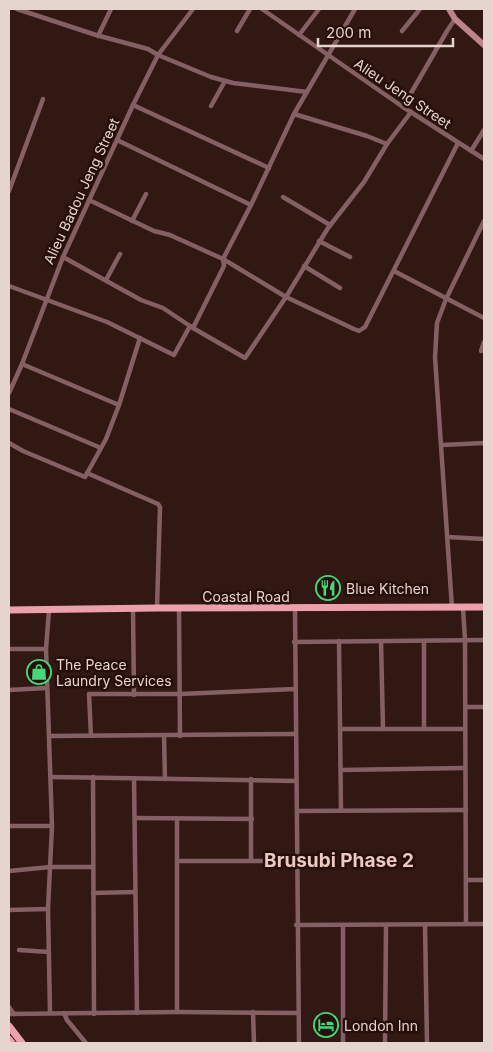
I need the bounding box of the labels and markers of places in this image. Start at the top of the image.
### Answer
restaurant icon: Blue Kitchen [315,575,341,601]
place label: Blue Kitchen [346,580,429,597]
place label: The Peace Laundry Services [56,656,172,689]
shop icon: The Peace Laundry Services [26,659,52,685]
hotel icon: London Inn [313,1012,339,1038]
place label: London Inn [344,1017,418,1034]

